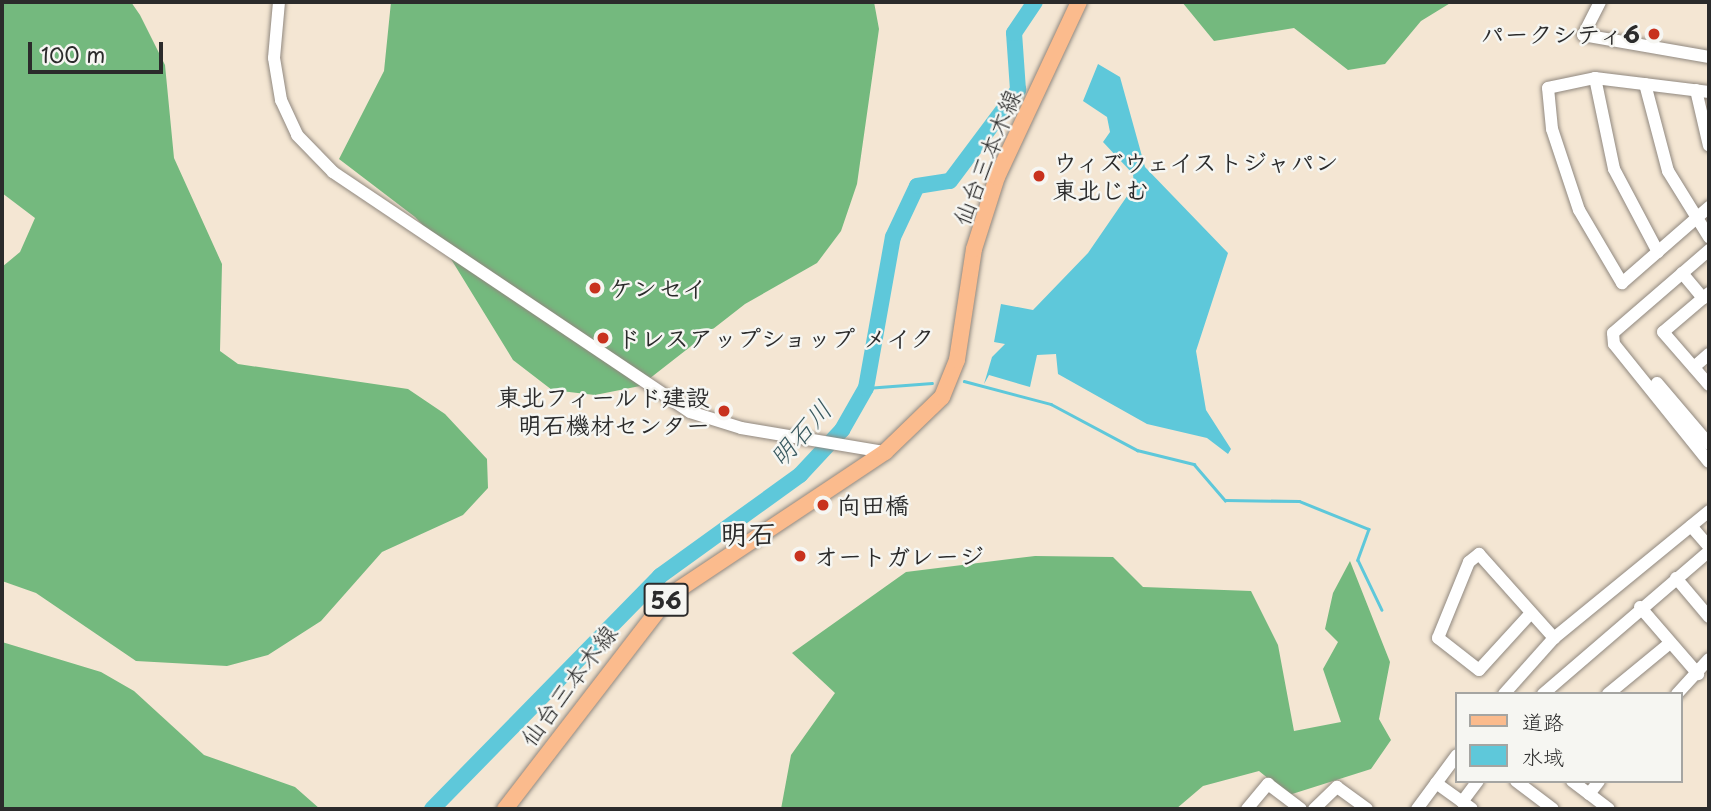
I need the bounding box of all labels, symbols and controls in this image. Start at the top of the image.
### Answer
place label: パークシティ6 [1479,20,1640,48]
marker: パークシティ6 [1646,26,1662,42]
scale bar [32,28,166,72]
text: 100 m [41,38,105,70]
street label: 仙台三本木線 [946,85,1026,229]
place label: ウィズウェイストジャパン 東北じむ [1053,148,1341,204]
marker: ウィズウェイストジャパン 東北じむ [1031,168,1047,184]
place label: ケンセイ [609,274,705,302]
marker: ケンセイ [587,280,603,296]
place label: ドレスアップショップ メイク [617,324,937,352]
marker: ドレスアップショップ メイク [595,330,611,346]
place label: 東北フィールド建設 明石機材センター [494,383,710,439]
water label: 明石川 [762,394,838,472]
marker: 東北フィールド建設 明石機材センター [716,403,732,419]
place label: 向田橋 [837,491,909,519]
marker: 向田橋 [815,497,831,513]
district label: 明石 [720,516,776,550]
place label: オートガレージ [814,542,983,570]
marker: オートガレージ [792,548,808,564]
road number: 56 [643,580,689,620]
street label: 仙台三本木線 [513,619,623,751]
legend [1456,692,1683,783]
text: 道路 [1522,705,1564,737]
text: 水域 [1522,740,1564,772]

